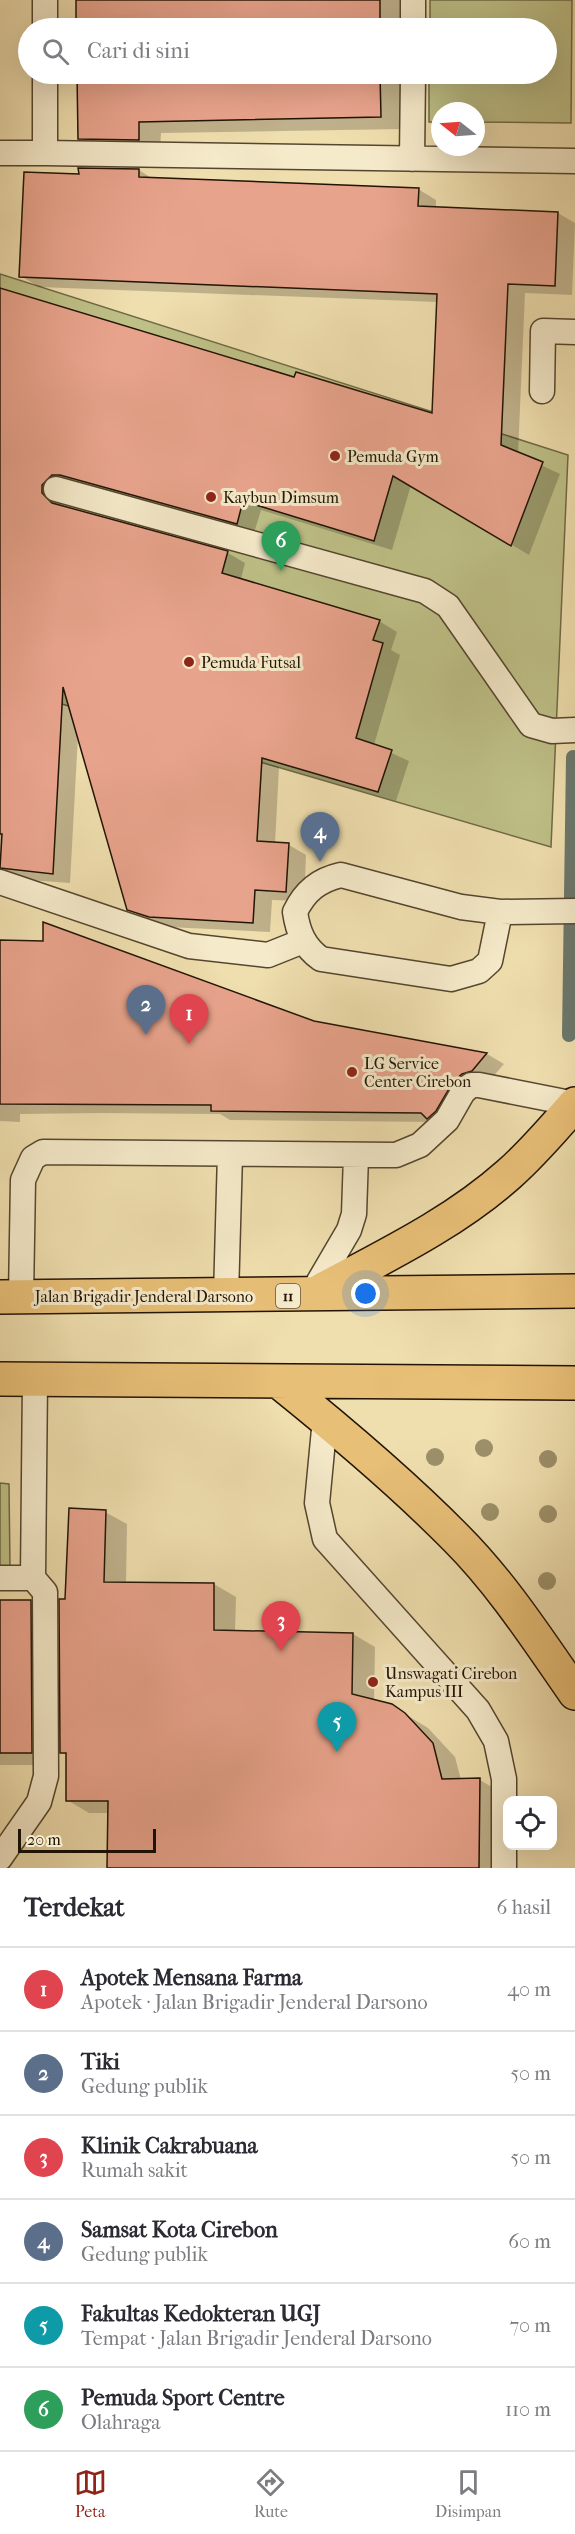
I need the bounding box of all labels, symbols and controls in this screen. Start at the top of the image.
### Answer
search box [18,18,557,84]
icon: search [39,35,72,68]
text: Cari di sini [87,38,190,64]
north arrow [431,102,485,156]
place label: Pemuda Gym [347,447,440,466]
marker: Pemuda Gym [328,449,342,463]
place label: Kaybun Dimsum [223,488,340,507]
marker: Kaybun Dimsum [204,490,218,504]
pin: 6 [262,522,300,571]
place label: Pemuda Futsal [201,653,301,672]
marker: Pemuda Futsal [182,655,196,669]
pin: 4 [300,812,340,862]
pin: 2 [126,986,166,1035]
pin: 1 [170,994,208,1044]
place label: LG Service Center Cirebon [364,1054,472,1091]
marker: LG Service Center Cirebon [345,1065,359,1079]
your location [351,1279,380,1308]
road number: 11 [276,1284,300,1308]
street label: Jalan Brigadir Jenderal Darsono [33,1287,253,1306]
pin: 3 [262,1602,300,1651]
place label: Unswagati Cirebon Kampus III [385,1664,518,1701]
marker: Unswagati Cirebon Kampus III [366,1675,380,1689]
pin: 5 [318,1702,356,1752]
map controls [503,1796,557,1850]
button: locate [503,1796,557,1850]
scale bar [18,1826,156,1854]
text: 20 m [27,1830,61,1849]
text: Terdekat [24,1892,125,1923]
text: 6 hasil [497,1896,551,1919]
text: Apotek Mensana Farma [81,1965,302,1991]
text: 1 [40,1978,47,2001]
text: 40 m [507,1978,551,2001]
text: Apotek · Jalan Brigadir Jenderal Darsono [81,1991,428,2014]
text: Tiki [81,2049,120,2075]
text: 2 [38,2062,49,2085]
text: 50 m [510,2062,551,2085]
text: Gedung publik [81,2075,208,2098]
text: Klinik Cakrabuana [81,2133,258,2159]
text: 3 [39,2146,48,2169]
text: 50 m [510,2146,551,2169]
text: Rumah sakit [81,2159,188,2182]
text: Samsat Kota Cirebon [81,2217,278,2243]
text: 4 [38,2230,49,2253]
text: 60 m [508,2230,551,2253]
text: Gedung publik [81,2243,208,2266]
text: Fakultas Kedokteran UGJ [81,2301,321,2327]
text: 5 [39,2314,48,2337]
text: 70 m [509,2314,551,2337]
text: Tempat · Jalan Brigadir Jenderal Darsono [81,2327,432,2350]
text: Pemuda Sport Centre [81,2385,285,2411]
text: 6 [38,2398,49,2421]
text: 110 m [505,2398,551,2421]
text: Olahraga [81,2411,161,2434]
tab: Peta [74,2466,107,2521]
tab: Rute [254,2466,288,2521]
tab: Disimpan [435,2466,501,2521]

